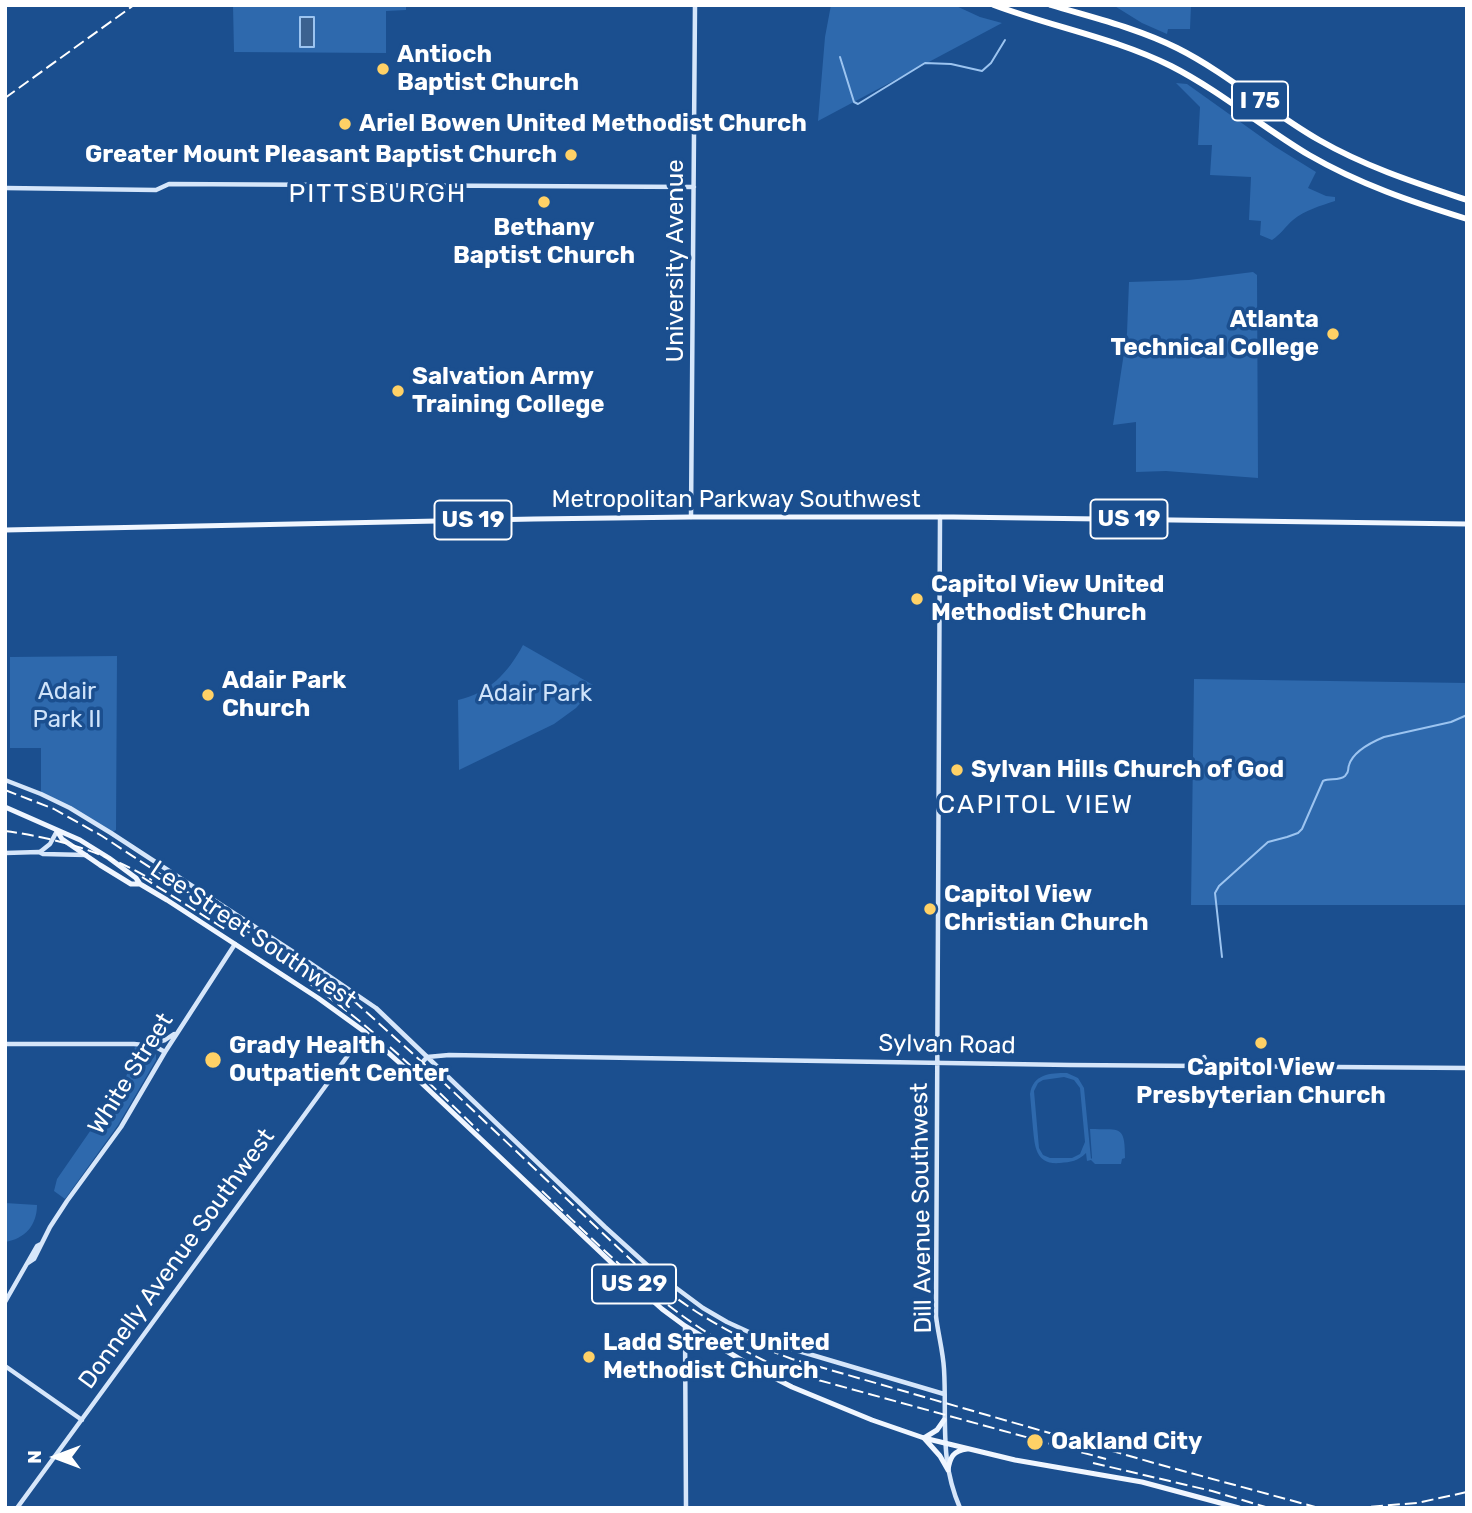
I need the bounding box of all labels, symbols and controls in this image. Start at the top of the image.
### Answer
place label: Antioch Baptist Church [397,41,579,97]
marker: Antioch Baptist Church [375,61,391,77]
road number: I 75 [1232,82,1288,120]
place label: Ariel Bowen United Methodist Church [359,110,807,138]
marker: Ariel Bowen United Methodist Church [337,116,353,132]
place label: Greater Mount Pleasant Baptist Church [85,141,557,169]
marker: Greater Mount Pleasant Baptist Church [563,147,579,163]
street label: University Avenue [662,159,690,363]
district label: PITTSBURGH [290,178,466,210]
marker: Bethany Baptist Church [536,194,552,210]
place label: Bethany Baptist Church [453,214,635,270]
place label: Atlanta Technical College [1110,306,1319,362]
marker: Atlanta Technical College [1325,326,1341,342]
place label: Salvation Army Training College [412,363,605,419]
marker: Salvation Army Training College [390,383,406,399]
street label: Metropolitan Parkway Southwest [551,486,921,514]
road number: US 19 [1090,499,1168,538]
road number: US 19 [434,500,512,540]
place label: Capitol View United Methodist Church [931,571,1165,627]
marker: Capitol View United Methodist Church [909,591,925,607]
place label: Adair Park Church [222,667,346,723]
park label: Adair Park II [33,678,101,734]
park label: Adair Park [478,680,592,708]
marker: Adair Park Church [200,687,216,703]
place label: Sylvan Hills Church of God [971,756,1284,784]
marker: Sylvan Hills Church of God [949,762,965,778]
district label: CAPITOL VIEW [939,789,1133,821]
street label: Lee Street Southwest [145,855,361,1015]
place label: Capitol View Christian Church [944,881,1149,937]
marker: Capitol View Christian Church [922,901,938,917]
street label: White Street [82,1008,180,1140]
street label: Sylvan Road [878,1029,1016,1061]
place label: Grady Health Outpatient Center [229,1032,449,1088]
marker: Capitol View Presbyterian Church [1253,1035,1269,1051]
marker: Grady Health Outpatient Center [203,1050,223,1070]
place label: Capitol View Presbyterian Church [1136,1054,1386,1110]
street label: Dill Avenue Southwest [905,1082,939,1334]
street label: Donnelly Avenue Southwest [73,1123,281,1395]
road number: US 29 [592,1264,676,1303]
place label: Ladd Street United Methodist Church [603,1329,830,1385]
marker: Ladd Street United Methodist Church [581,1349,597,1365]
north arrow [21,1422,91,1492]
place label: Oakland City [1051,1428,1202,1456]
marker: Oakland City [1025,1432,1045,1452]
text: N [23,1450,46,1464]

